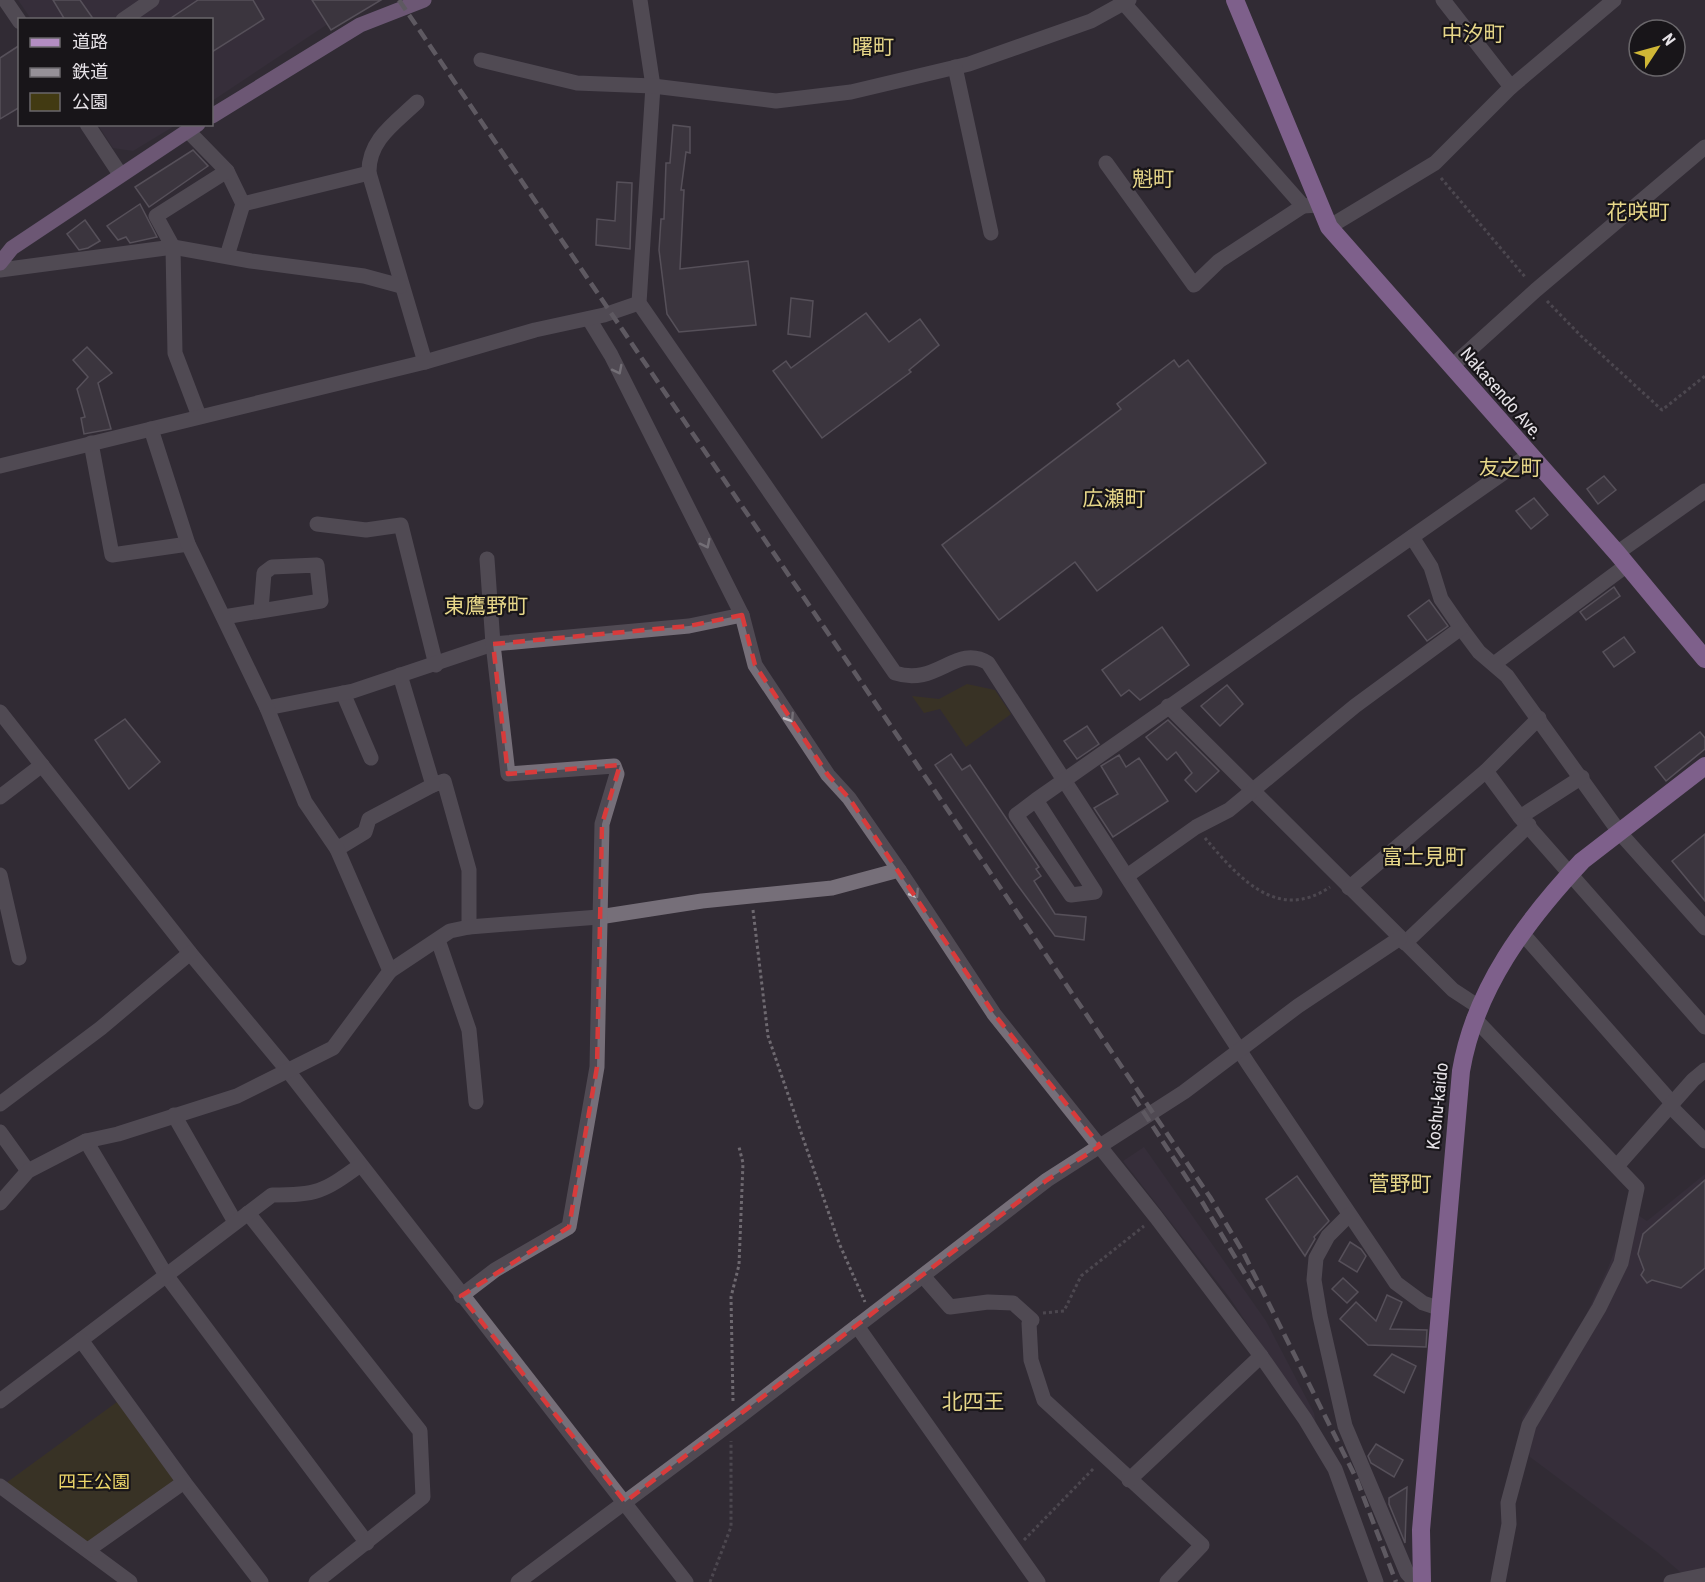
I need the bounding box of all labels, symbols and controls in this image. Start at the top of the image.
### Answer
legend [18,18,213,126]
north arrow [1627,18,1687,78]
district label: 中汐町 [1442,22,1505,46]
text: N [1658,30,1679,49]
text: 道路 [72,31,108,52]
district label: 曙町 [852,35,894,59]
text: 鉄道 [72,61,108,82]
text: 公園 [72,91,108,112]
district label: 魁町 [1132,167,1174,191]
district label: 花咲町 [1607,200,1670,224]
street label: Nakasendo Ave. [1456,343,1548,443]
one-way arrow [611,363,623,374]
district label: 友之町 [1479,456,1542,480]
district label: 広瀬町 [1083,487,1146,511]
one-way arrow [699,537,710,548]
district label: 東鷹野町 [444,594,528,618]
one-way arrow [783,711,794,722]
district label: 富士見町 [1382,845,1466,869]
one-way arrow [908,887,919,898]
street label: Koshu-kaido [1422,1061,1452,1151]
district label: 菅野町 [1369,1172,1432,1196]
district label: 北四王 [942,1390,1005,1414]
park label: 四王公園 [58,1471,130,1492]

